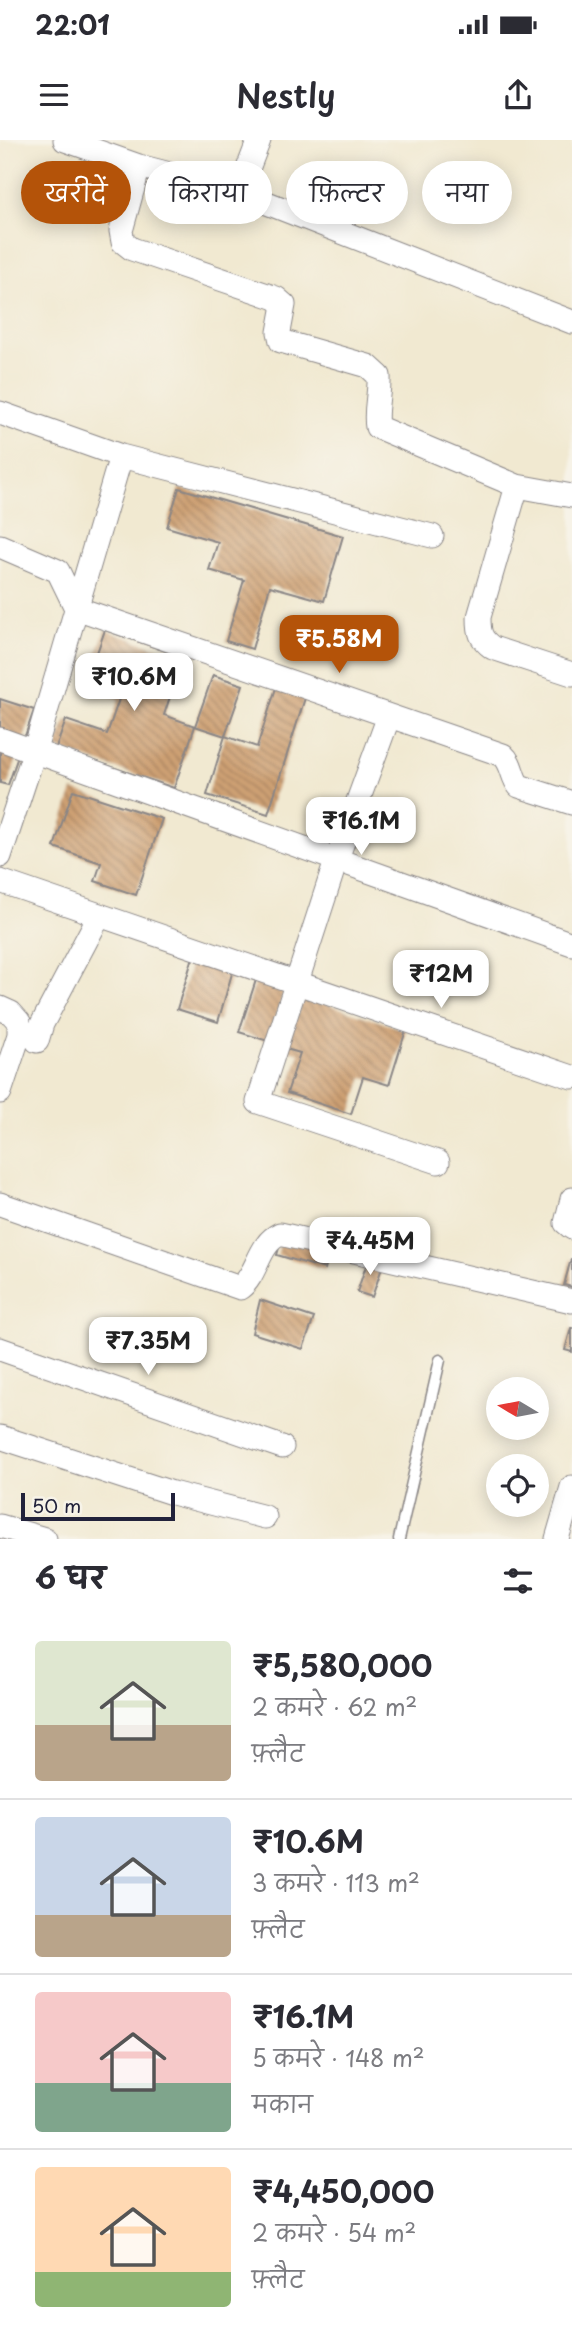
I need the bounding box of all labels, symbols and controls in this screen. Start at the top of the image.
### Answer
text: 22:01 [35,5,110,44]
text: Nestly [236,71,336,119]
icon: menu [35,76,73,114]
icon: share [499,76,537,114]
chip: खरीदें [21,161,131,224]
chip: किराया [145,161,272,224]
chip: फ़िल्टर [286,161,408,224]
chip: नया [422,161,512,224]
pin: ₹5.58M [282,616,396,675]
text: ₹5.58M [296,620,382,655]
pin: ₹10.6M [77,654,191,713]
text: ₹10.6M [91,658,177,693]
pin: ₹16.1M [304,798,418,857]
text: ₹16.1M [322,802,400,837]
pin: ₹12M [400,950,482,1010]
text: ₹12M [409,955,473,990]
pin: ₹4.45M [313,1218,427,1277]
text: ₹4.45M [325,1222,415,1257]
pin: ₹7.35M [91,1318,205,1377]
text: ₹7.35M [105,1322,191,1357]
north arrow [486,1377,550,1440]
map controls [486,1377,549,1517]
button: locate [486,1454,549,1517]
scale bar [21,1490,175,1522]
text: 50 m [32,1491,81,1519]
text: 6 घर [35,1554,106,1599]
icon: filters [499,1562,537,1600]
text: ₹5,580,000 [252,1642,432,1687]
icon: home [91,1669,175,1753]
text: 2 कमरे · 62 m² [252,1689,418,1724]
text: फ़्लैट [252,1735,304,1770]
text: ₹10.6M [252,1818,364,1863]
icon: home [91,1845,175,1929]
text: 3 कमरे · 113 m² [252,1865,420,1900]
text: फ़्लैट [252,1911,304,1946]
text: ₹16.1M [252,1993,354,2038]
icon: home [91,2020,175,2104]
text: 5 कमरे · 148 m² [252,2040,425,2075]
text: मकान [252,2086,313,2121]
text: ₹4,450,000 [252,2168,434,2213]
icon: home [91,2195,175,2279]
text: 2 कमरे · 54 m² [252,2215,416,2250]
text: फ़्लैट [252,2261,304,2296]

